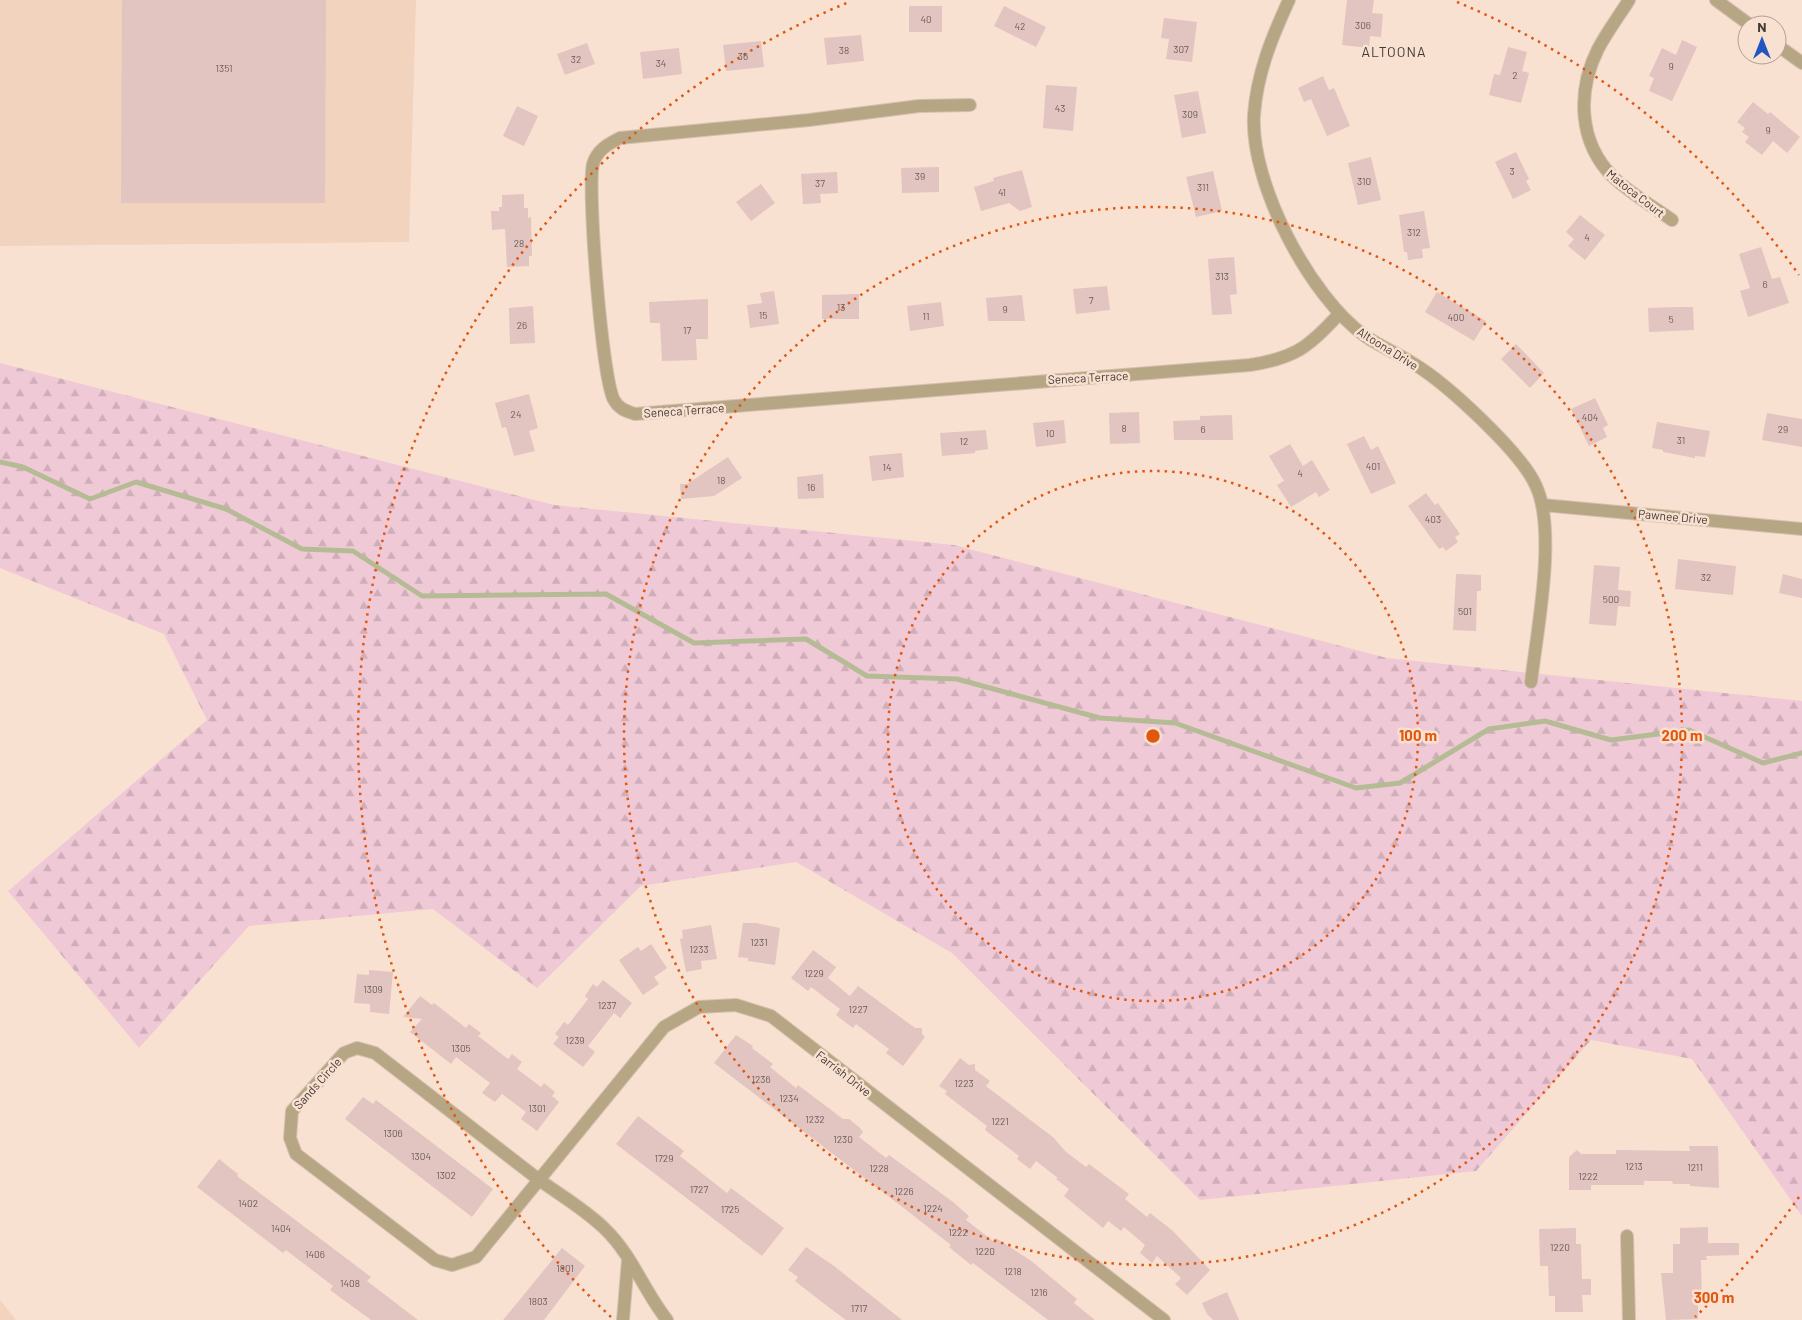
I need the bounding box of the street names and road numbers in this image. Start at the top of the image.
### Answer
street label: Matoca Court [1604,166,1668,220]
street label: Altoona Drive [1355,324,1421,372]
street label: Seneca Terrace [1047,368,1129,386]
street label: Seneca Terrace [643,400,725,420]
street label: Pawnee Drive [1637,506,1709,526]
street label: Farrish Drive [814,1047,874,1099]
street label: Sands Circle [290,1054,344,1112]

